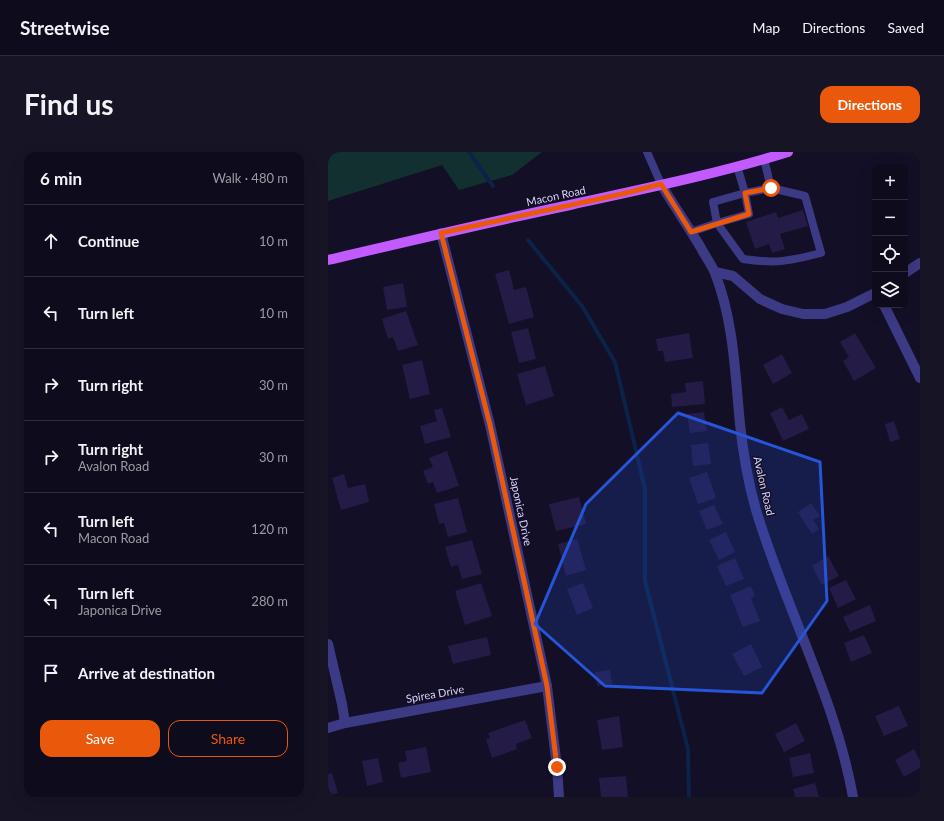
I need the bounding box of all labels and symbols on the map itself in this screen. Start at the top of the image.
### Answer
route start [762,179,780,197]
street label: Macon Road [525,183,587,208]
street label: Avalon Road [751,455,778,517]
street label: Japonica Drive [508,475,535,547]
street label: Spirea Drive [405,682,465,705]
route end [548,758,566,776]

